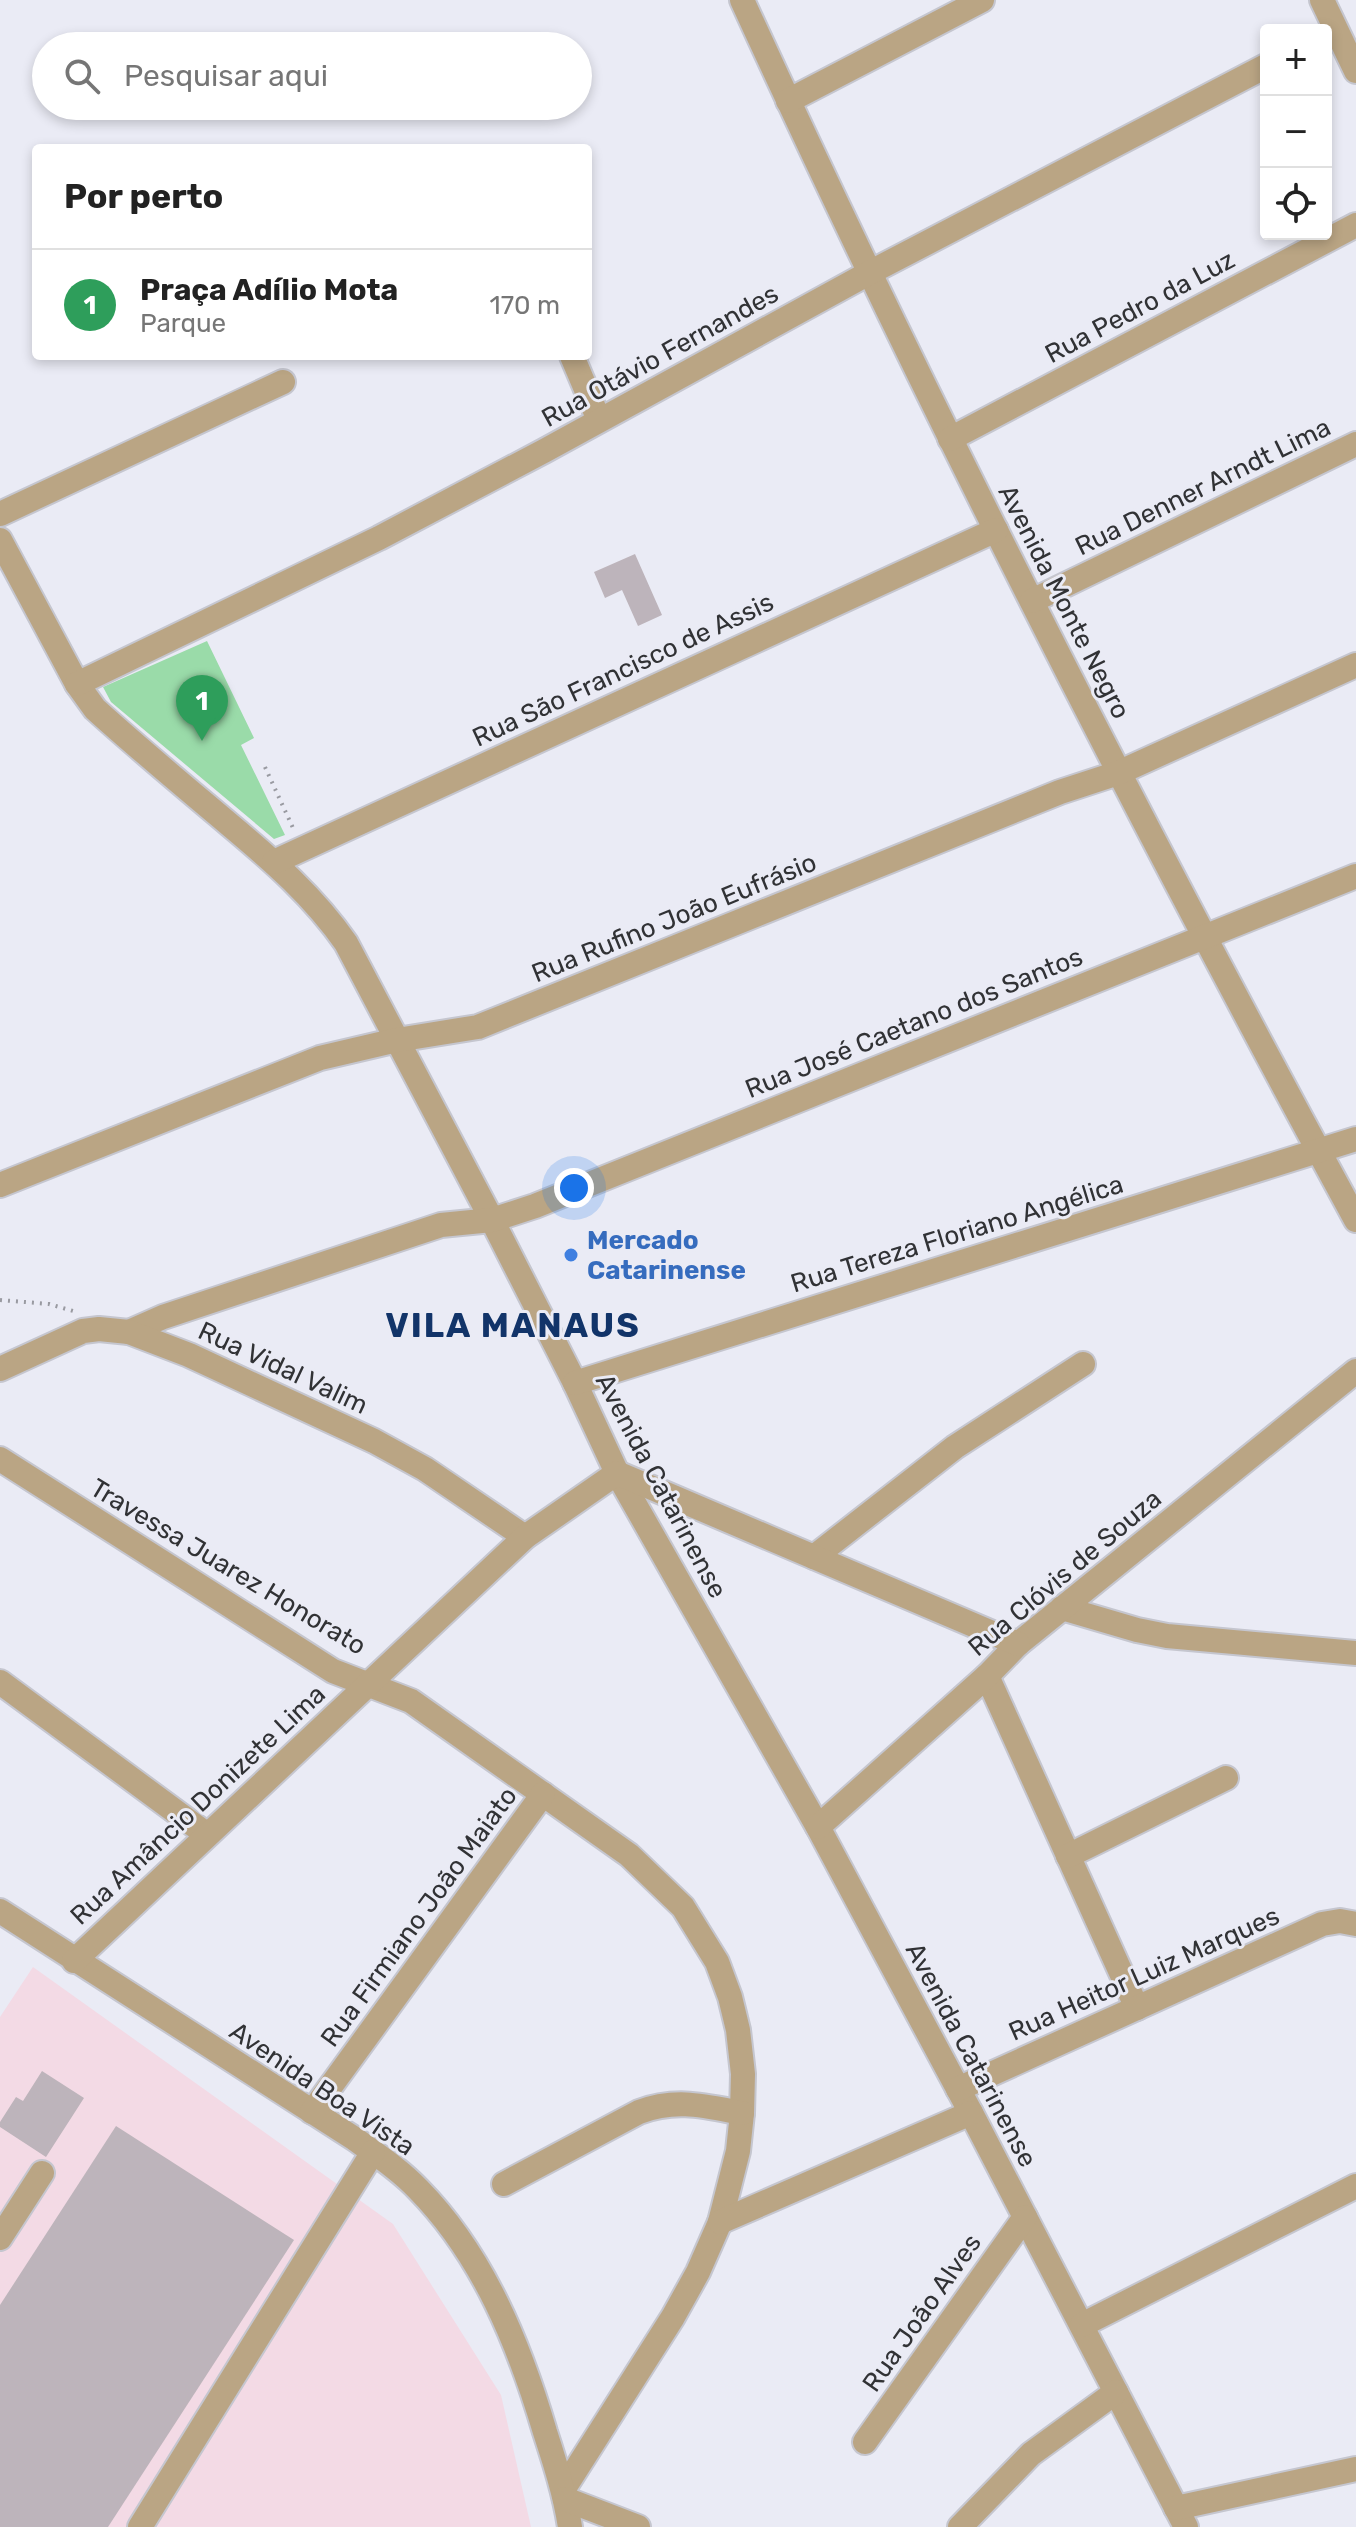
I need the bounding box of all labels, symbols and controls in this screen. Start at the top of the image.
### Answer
map controls [1260,24,1332,240]
button: + [1260,24,1332,96]
search box [32,32,592,120]
icon: search [60,54,104,98]
text: Pesquisar aqui [124,58,328,94]
button: − [1260,96,1332,168]
button: locate [1260,168,1332,240]
text: Por perto [64,176,223,217]
street label: Rua Pedro da Luz [1040,244,1240,370]
text: Praça Adílio Mota [140,272,398,308]
street label: Rua Otávio Fernandes [536,278,784,434]
text: 1 [84,290,96,321]
text: 170 m [490,290,560,321]
text: Parque [140,308,226,339]
street label: Rua Denner Arndt Lima [1070,412,1336,562]
street label: Avenida Monte Negro [992,480,1136,724]
street label: Rua São Francisco de Assis [468,587,778,753]
pin: 1 [176,675,228,741]
street label: Rua Rufino João Eufrásio [527,847,821,989]
street label: Rua José Caetano dos Santos [741,941,1087,1105]
your location [554,1168,594,1208]
street label: Rua Tereza Floriano Angélica [787,1169,1127,1299]
place label: Mercado Catarinense [587,1225,746,1286]
marker: Mercado Catarinense [562,1246,580,1264]
district label: VILA MANAUS [385,1305,641,1346]
street label: Rua Vidal Valim [193,1315,373,1421]
street label: Avenida Catarinense [589,1369,733,1603]
street label: Travessa Juarez Honorato [85,1472,371,1662]
street label: Rua Clóvis de Souza [962,1483,1168,1663]
street label: Rua Amâncio Donizete Lima [64,1679,332,1931]
street label: Rua Firmiano João Maiato [314,1781,524,2053]
street label: Rua Heitor Luiz Marques [1004,1900,1284,2048]
street label: Avenida Catarinense [899,1938,1043,2172]
street label: Avenida Boa Vista [224,2016,420,2162]
street label: Rua João Alves [856,2228,988,2398]

